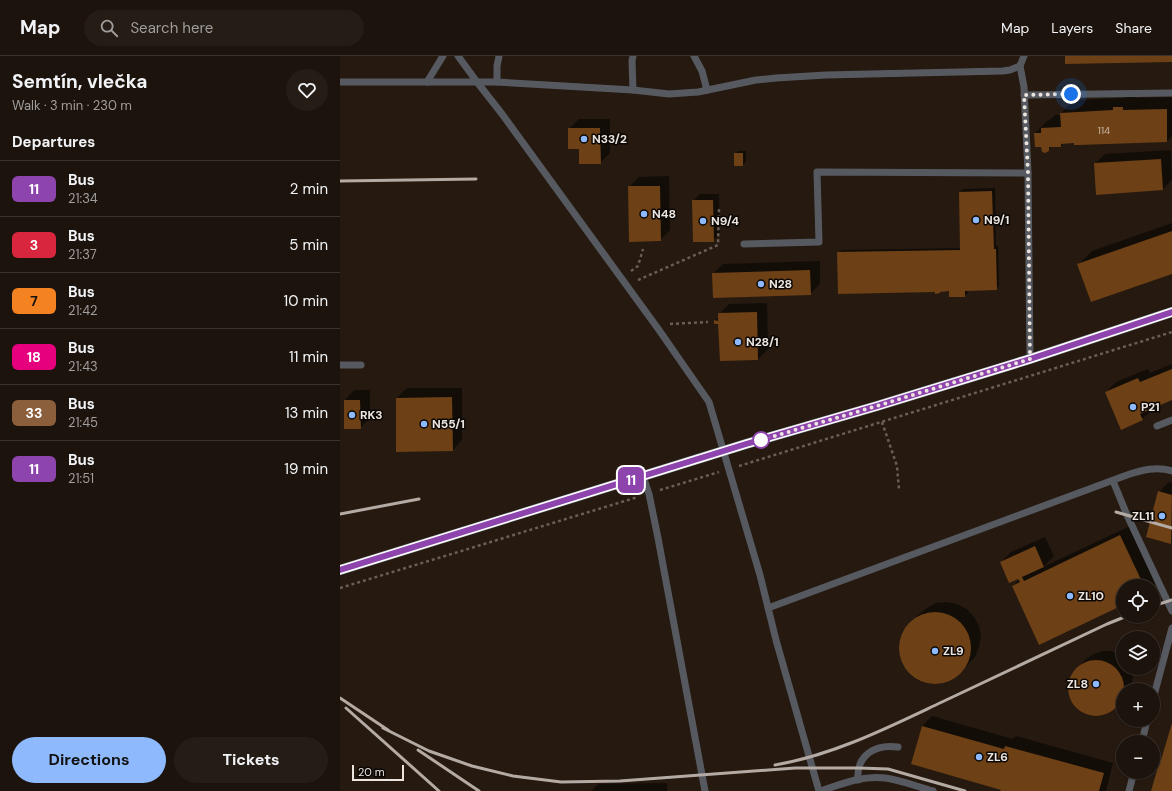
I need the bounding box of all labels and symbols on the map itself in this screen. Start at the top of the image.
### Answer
your location [1061,84,1081,104]
house number: 114 [1098,124,1110,137]
place label: N33/2 [592,131,627,147]
marker: N33/2 [579,134,589,144]
place label: N48 [652,206,676,222]
marker: N48 [639,209,649,219]
place label: N9/1 [984,212,1009,228]
place label: N9/4 [711,213,739,229]
marker: N9/1 [971,215,981,225]
marker: N9/4 [698,216,708,226]
place label: N28 [769,276,792,292]
marker: N28 [756,279,766,289]
place label: N28/1 [746,334,779,350]
marker: N28/1 [733,337,743,347]
place label: P21 [1141,399,1160,415]
marker: P21 [1128,402,1138,412]
place label: RK3 [360,407,382,423]
marker: RK3 [347,410,357,420]
place label: N55/1 [432,416,465,432]
marker: N55/1 [419,419,429,429]
unlabelled marker [752,431,770,449]
line badge: 11 [613,467,649,493]
place label: ZL11 [1132,508,1154,524]
marker: ZL11 [1157,511,1167,521]
place label: ZL10 [1078,588,1104,604]
marker: ZL10 [1065,591,1075,601]
place label: ZL9 [943,643,964,659]
marker: ZL9 [930,646,940,656]
place label: ZL8 [1067,676,1088,692]
marker: ZL8 [1091,679,1101,689]
place label: ZL6 [987,749,1008,765]
marker: ZL6 [974,752,984,762]
scale bar [352,763,404,782]

